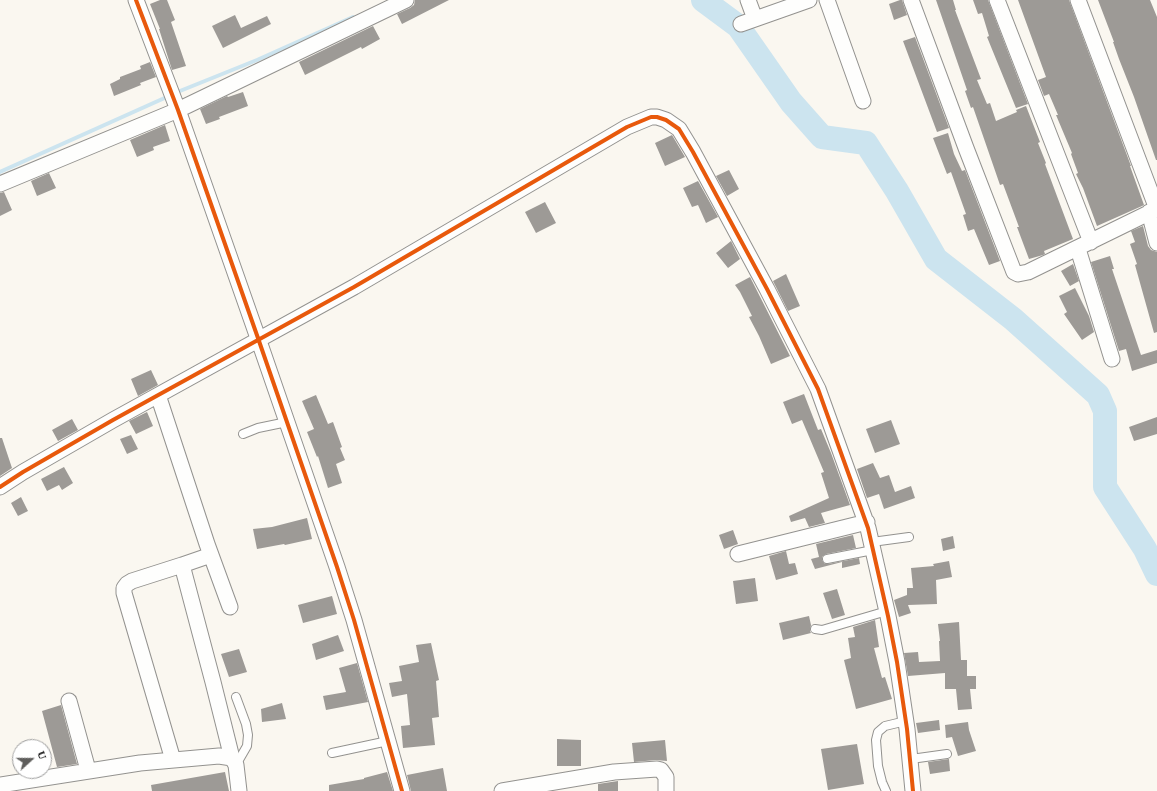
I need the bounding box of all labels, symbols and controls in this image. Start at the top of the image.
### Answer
north arrow [12,739,52,779]
text: U [35,749,49,761]

